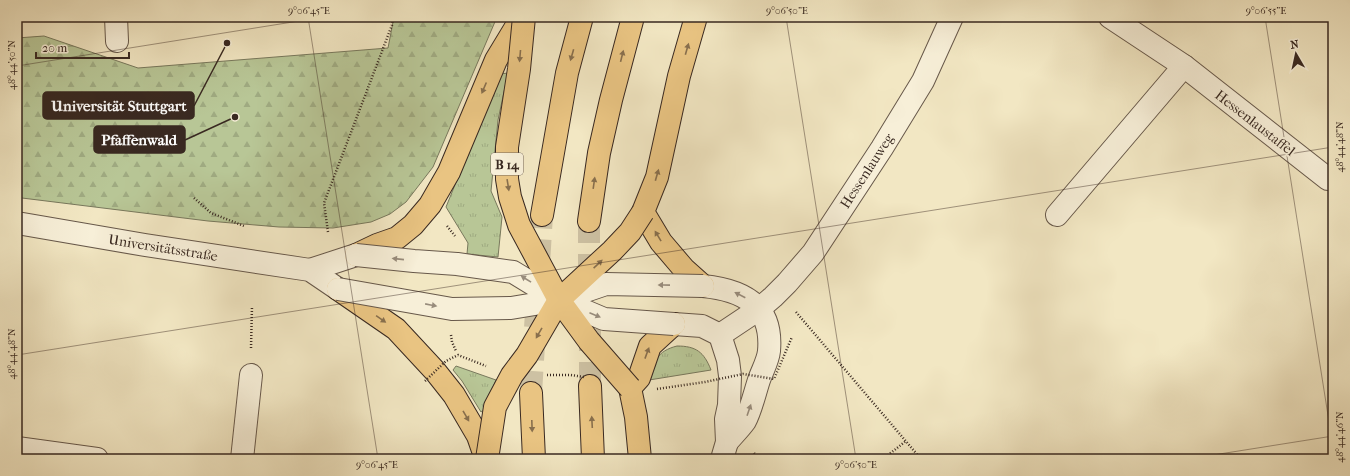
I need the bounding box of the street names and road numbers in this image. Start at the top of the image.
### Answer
street label: Hessenlaustaffel [1212,86,1299,160]
street label: Hessenlauweg [836,130,898,212]
road number: B 14 [491,153,523,175]
street label: Universitätsstraße [107,231,219,265]

